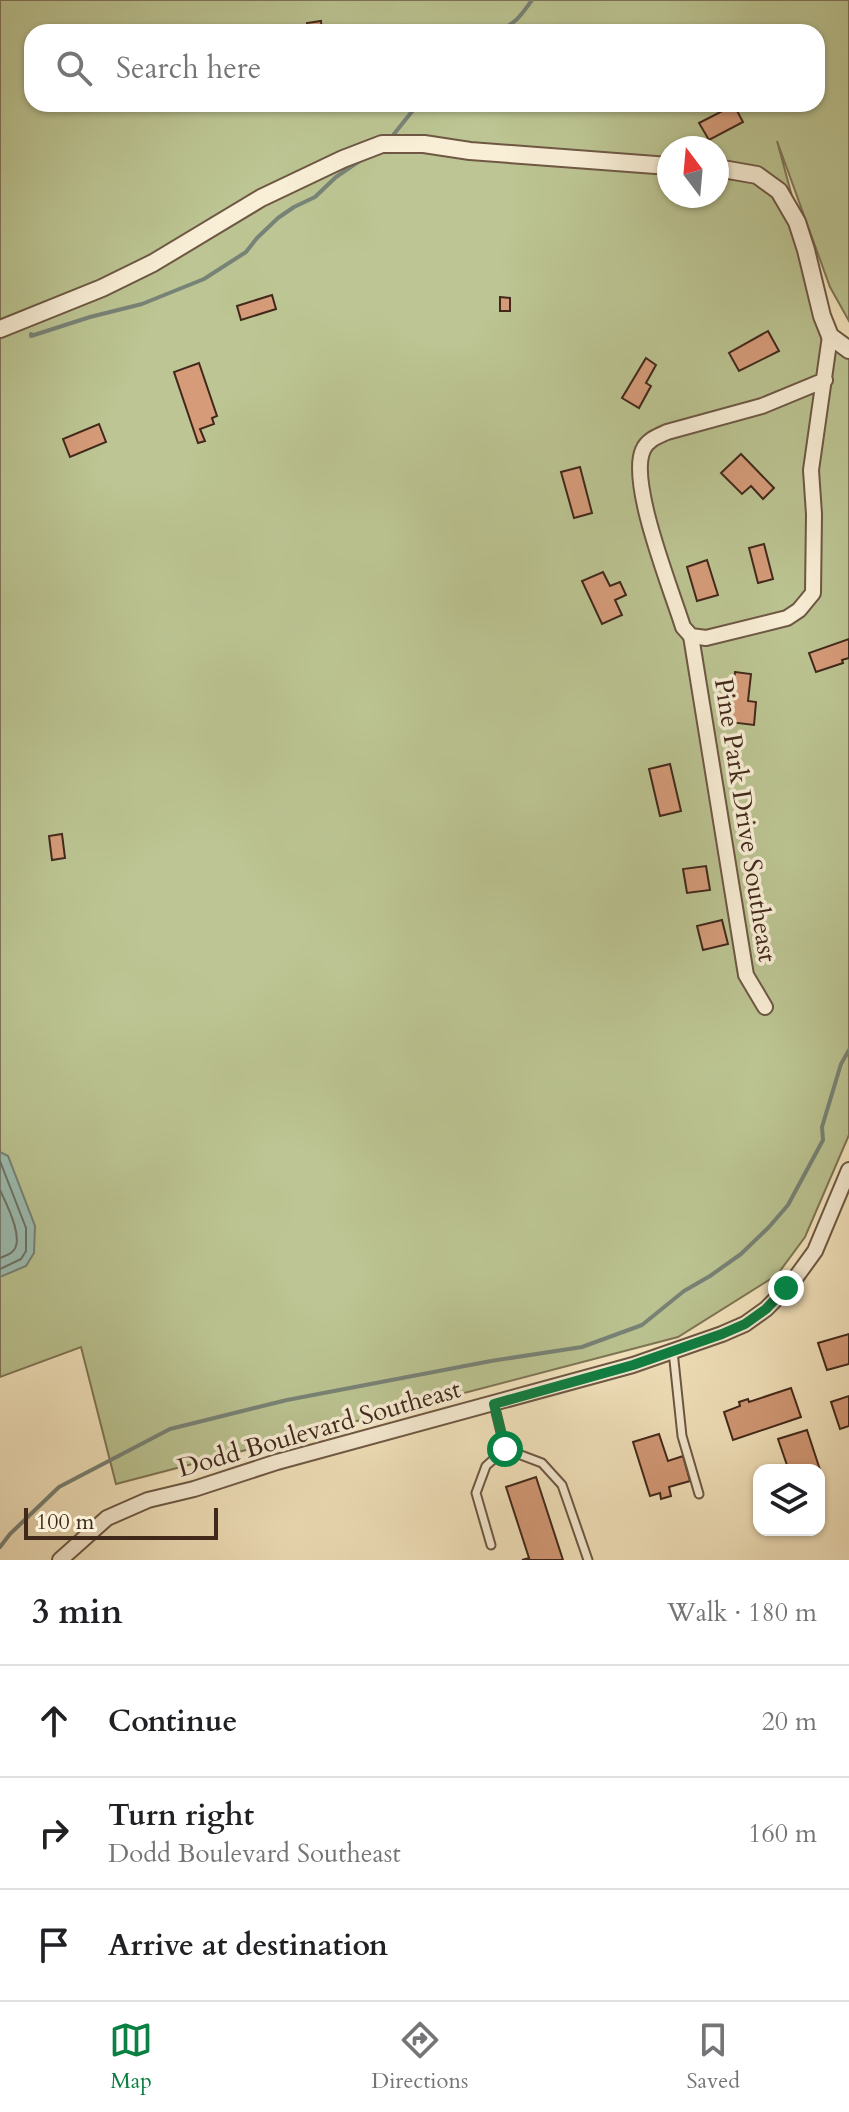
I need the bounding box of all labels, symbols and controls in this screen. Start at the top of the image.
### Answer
search box [24,24,825,112]
icon: search [52,46,96,90]
text: Search here [116,48,261,89]
north arrow [657,136,729,208]
street label: Pine Park Drive Southeast [706,676,785,964]
route end [768,1270,804,1306]
street label: Dodd Boulevard Southeast [174,1371,465,1486]
route start [487,1431,523,1467]
map controls [753,1464,825,1536]
button: layers [753,1464,825,1536]
scale bar [24,1504,218,1540]
text: 100 m [36,1507,94,1537]
text: 3 min [32,1589,123,1635]
text: Walk · 180 m [667,1595,817,1630]
icon: ahead [32,1699,76,1743]
text: Continue [108,1701,237,1742]
text: 20 m [761,1704,817,1739]
text: Turn right [108,1795,254,1836]
icon: right [32,1811,76,1855]
text: 160 m [748,1816,817,1851]
text: Dodd Boulevard Southeast [108,1836,401,1871]
icon: arrive [32,1923,76,1967]
text: Arrive at destination [108,1925,388,1966]
tab: Map [109,2018,153,2096]
tab: Directions [371,2018,468,2096]
tab: Saved [687,2018,740,2096]

